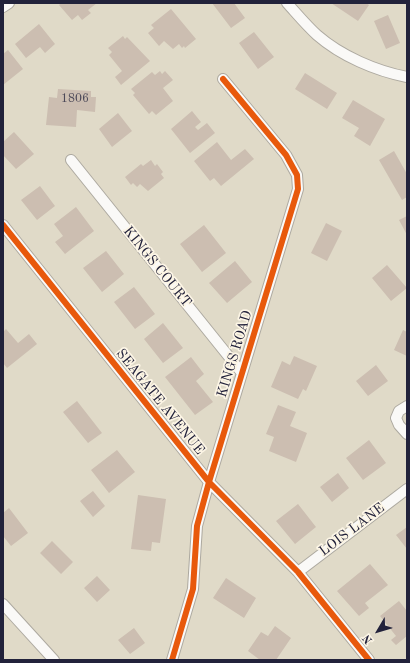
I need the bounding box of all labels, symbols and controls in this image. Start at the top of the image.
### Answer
house number: 1806 [61,92,89,106]
street label: KINGS COURT [119,223,195,311]
street label: KINGS ROAD [214,308,256,400]
street label: SEAGATE AVENUE [112,346,208,458]
street label: LOIS LANE [316,500,388,560]
north arrow [358,611,398,651]
text: N [361,632,375,645]

